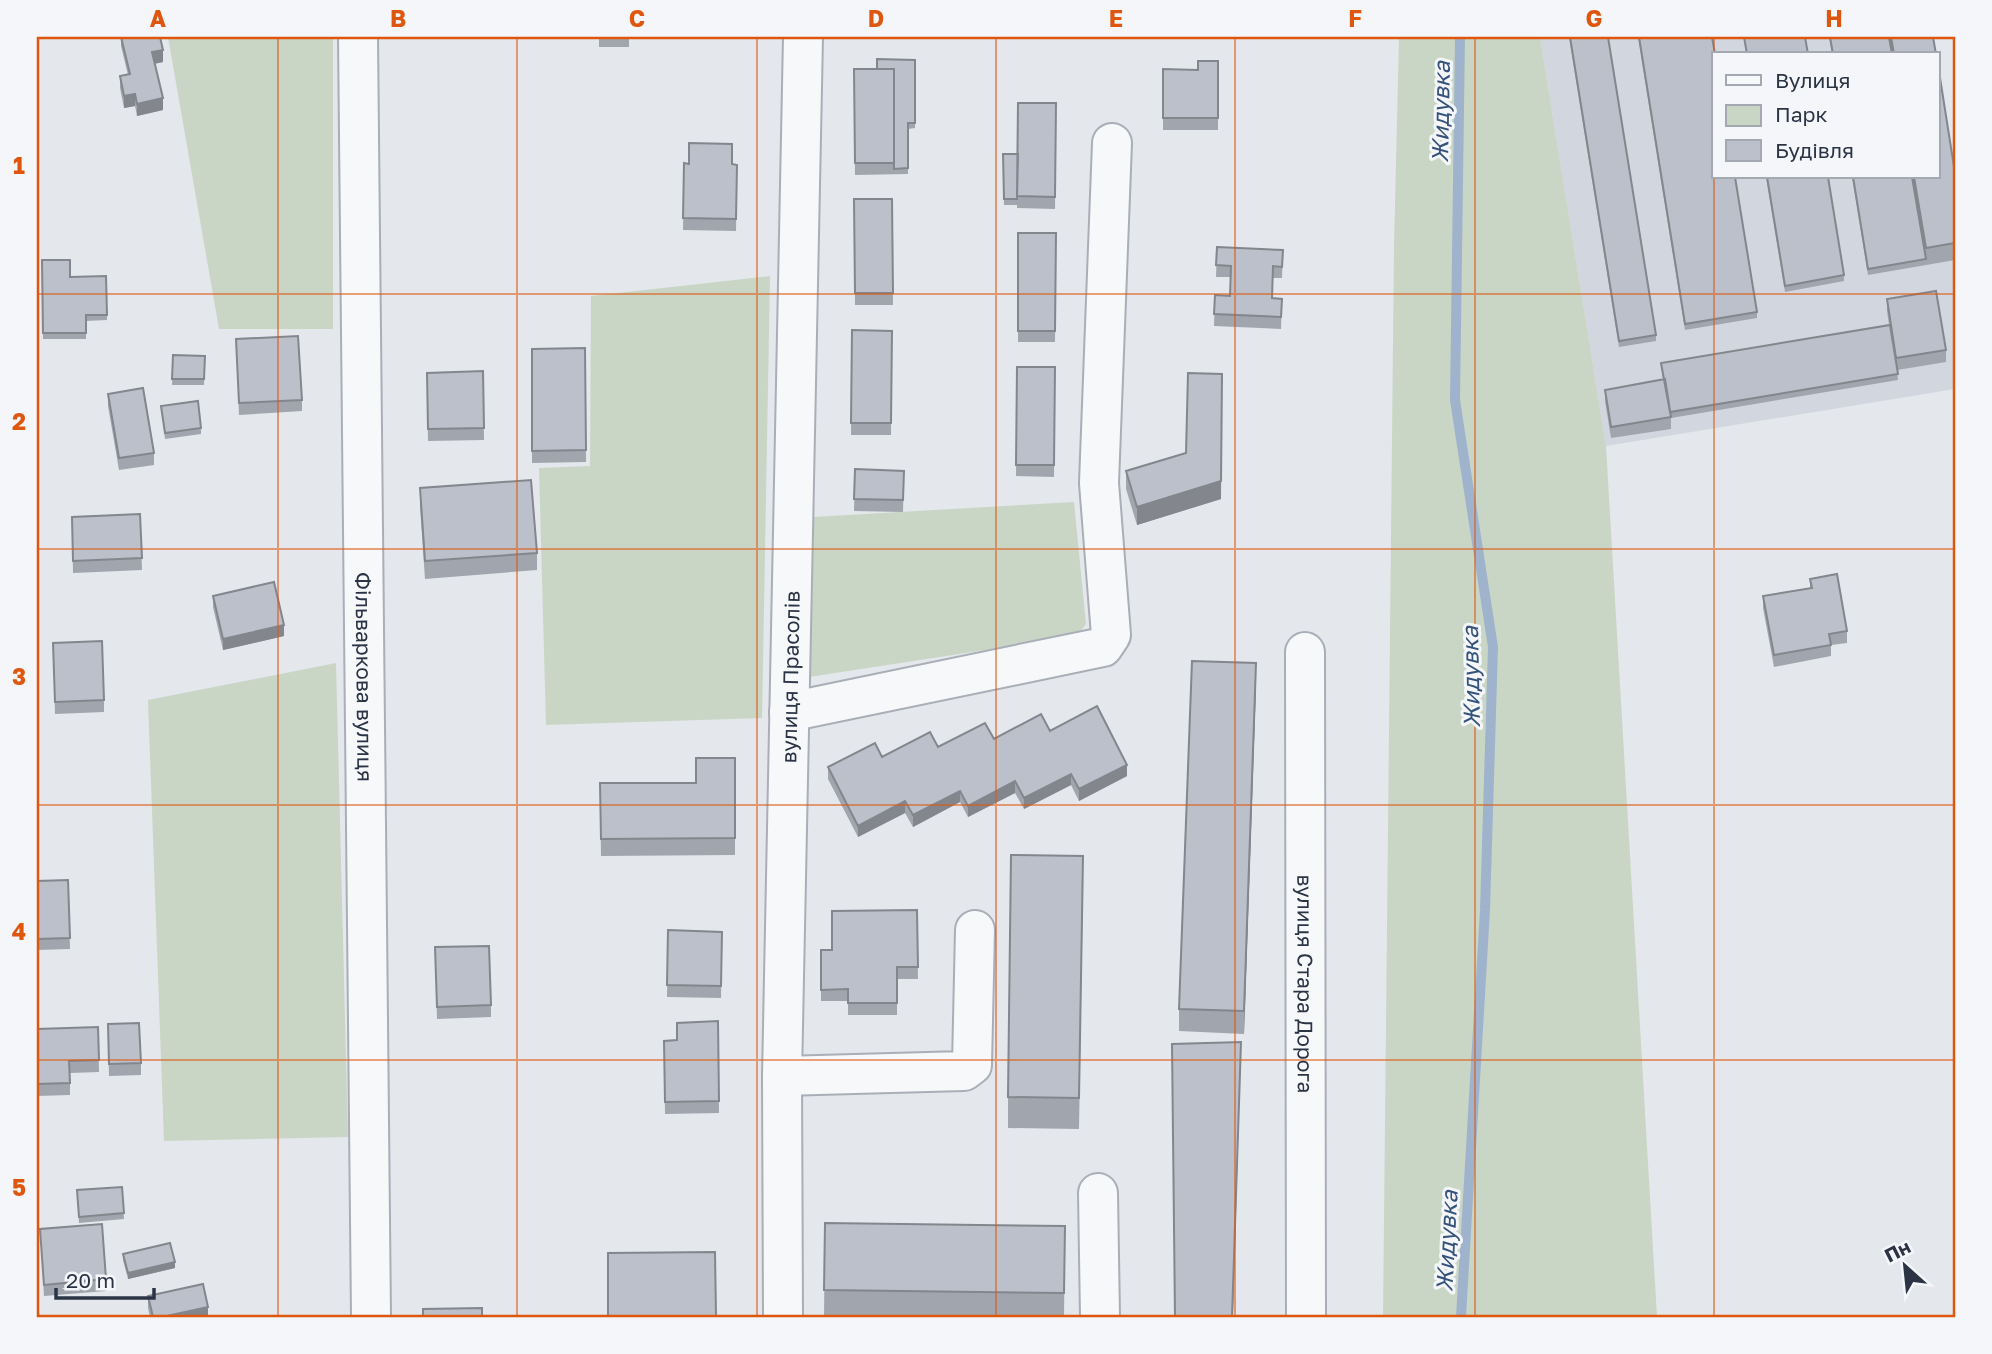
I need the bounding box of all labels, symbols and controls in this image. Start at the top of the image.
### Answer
text: A [150,4,167,32]
text: B [390,4,406,32]
text: C [629,4,645,32]
text: D [868,4,884,32]
text: E [1109,4,1123,32]
text: F [1348,4,1362,32]
text: G [1586,4,1602,32]
text: H [1825,4,1843,32]
legend [1712,52,1940,178]
water label: Жидувка [1425,60,1455,163]
text: Вулиця [1775,67,1851,93]
text: Парк [1775,101,1828,127]
text: Будівля [1775,137,1854,163]
text: 1 [13,151,25,179]
text: 2 [12,407,26,435]
street label: Фільваркова вулиця [350,572,379,782]
street label: вулиця Прасолів [775,591,805,764]
water label: Жидувка [1455,625,1485,728]
text: 3 [12,662,26,690]
street label: вулиця Стара Дорога [1292,875,1319,1093]
text: 4 [12,917,26,945]
text: 5 [12,1173,26,1201]
water label: Жидувка [1429,1189,1463,1292]
north arrow [1870,1232,1940,1302]
text: Пн [1880,1234,1914,1267]
scale bar [56,1256,154,1300]
text: 20 m [66,1267,115,1293]

